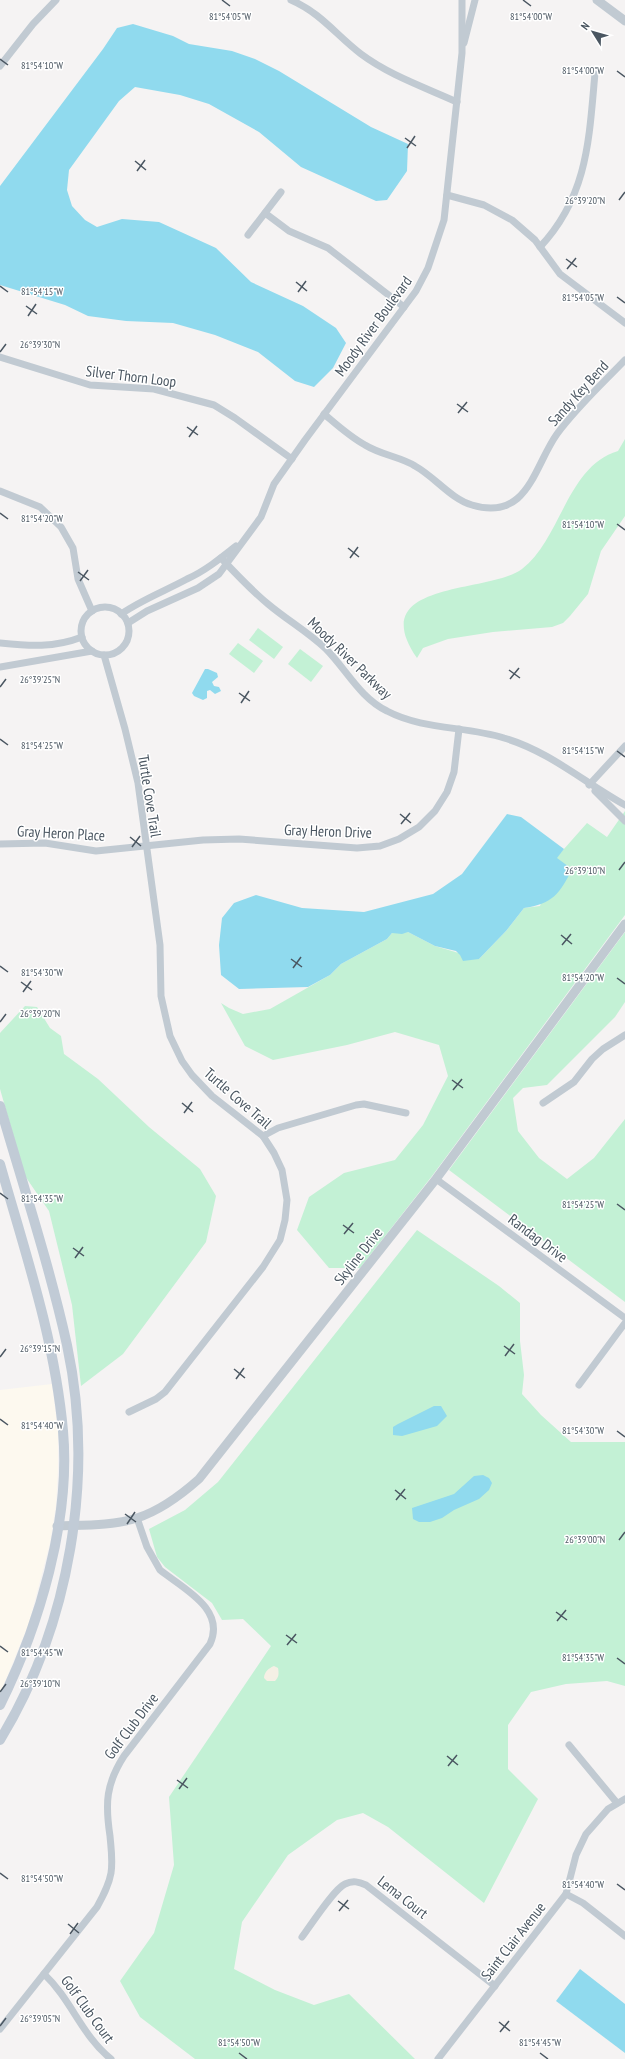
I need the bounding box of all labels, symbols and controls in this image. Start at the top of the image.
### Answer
text: 81°54'05"W [209,10,251,23]
text: 81°54'00"W [510,10,552,23]
north arrow [573,12,613,52]
text: N [578,19,592,33]
text: 81°54'10"W [21,59,63,72]
text: 81°54'00"W [562,64,604,77]
text: 26°39'20"N [565,194,605,207]
street label: Moody River Boulevard [330,272,416,380]
text: 81°54'15"W [21,285,63,298]
text: 81°54'05"W [562,291,604,304]
text: 26°39'30"N [20,338,60,351]
street label: Sandy Key Bend [544,356,612,430]
street label: Silver Thorn Loop [85,361,177,391]
text: 81°54'20"W [21,512,63,525]
text: 81°54'10"W [562,518,604,531]
street label: Moody River Parkway [304,613,396,703]
text: 26°39'25"N [20,673,60,686]
text: 81°54'25"W [21,739,63,752]
text: 81°54'15"W [562,744,604,757]
street label: Turtle Cove Trail [134,753,166,839]
street label: Gray Heron Drive [284,820,372,842]
street label: Gray Heron Place [17,821,105,845]
text: 26°39'10"N [565,864,605,877]
text: 81°54'30"W [21,966,63,979]
text: 81°54'20"W [562,971,604,984]
text: 26°39'20"N [20,1007,60,1020]
street label: Turtle Cove Trail [200,1064,276,1133]
text: 81°54'35"W [21,1192,63,1205]
text: 81°54'25"W [562,1198,604,1211]
street label: Randag Drive [505,1210,571,1266]
street label: Skyline Drive [330,1223,386,1289]
text: 26°39'15"N [20,1342,60,1355]
text: 81°54'40"W [21,1419,63,1432]
text: 81°54'30"W [562,1424,604,1437]
text: 26°39'00"N [565,1533,605,1546]
text: 81°54'45"W [21,1646,63,1659]
text: 81°54'35"W [562,1651,604,1664]
text: 26°39'10"N [20,1677,60,1690]
street label: Golf Club Drive [100,1689,162,1763]
street label: Lema Court [374,1871,432,1923]
text: 81°54'50"W [21,1872,63,1885]
text: 81°54'40"W [562,1878,604,1891]
street label: Saint Clair Avenue [477,1898,549,1984]
street label: Golf Club Court [57,1971,119,2047]
text: 26°39'05"N [20,2012,60,2025]
text: 81°54'50"W [218,2036,260,2049]
text: 81°54'45"W [519,2036,561,2049]

